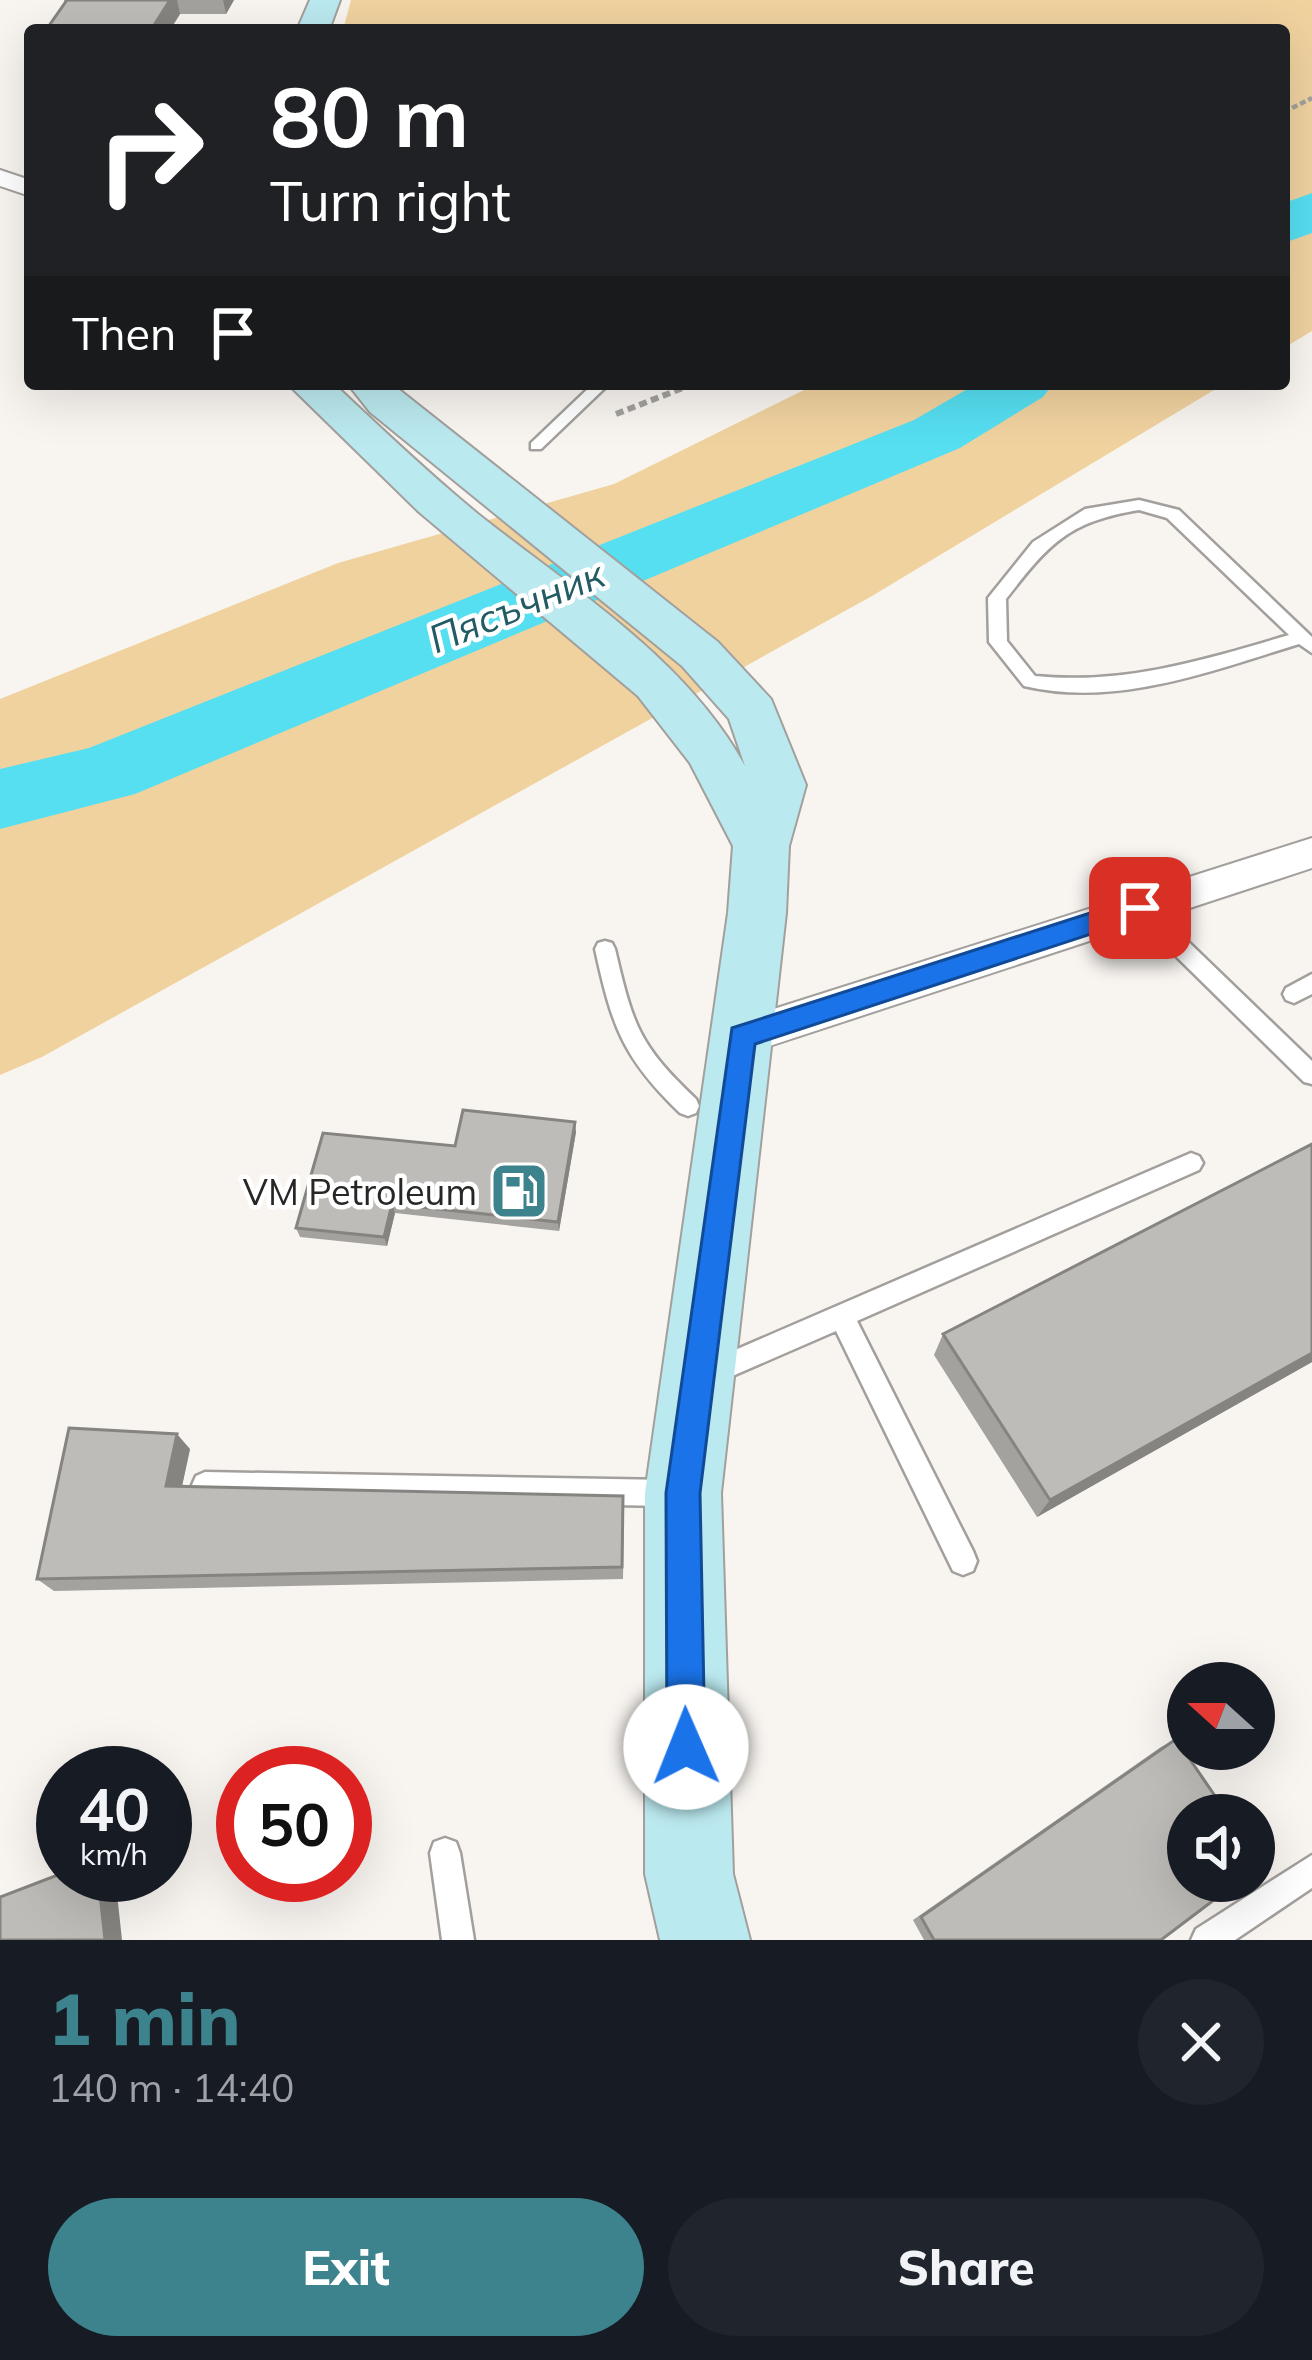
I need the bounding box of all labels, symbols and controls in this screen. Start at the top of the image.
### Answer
text: 80 m [270,63,469,168]
icon: right [72,72,228,228]
text: Turn right [270,167,511,235]
icon: arrive [200,300,266,366]
text: Then [72,305,176,361]
water label: Пясъчник [421,548,612,663]
pin [1089,857,1191,959]
icon: arrive [1107,875,1173,941]
fuel station icon: VM Petroleum [488,1160,550,1222]
place label: VM Petroleum [243,1169,477,1214]
north arrow [1167,1662,1275,1770]
map controls [1167,1662,1275,1902]
position arrow [623,1684,749,1810]
speed limit sign: 50 [216,1746,372,1902]
text: 40 [78,1771,150,1846]
button: sound [1167,1794,1275,1902]
text: km/h [80,1835,148,1873]
text: 1 min [48,1973,241,2063]
button: close [1138,1979,1264,2105]
text: 140 m · 14:40 [48,2063,294,2112]
button: Exit [48,2198,644,2336]
button: Share [668,2198,1264,2336]

